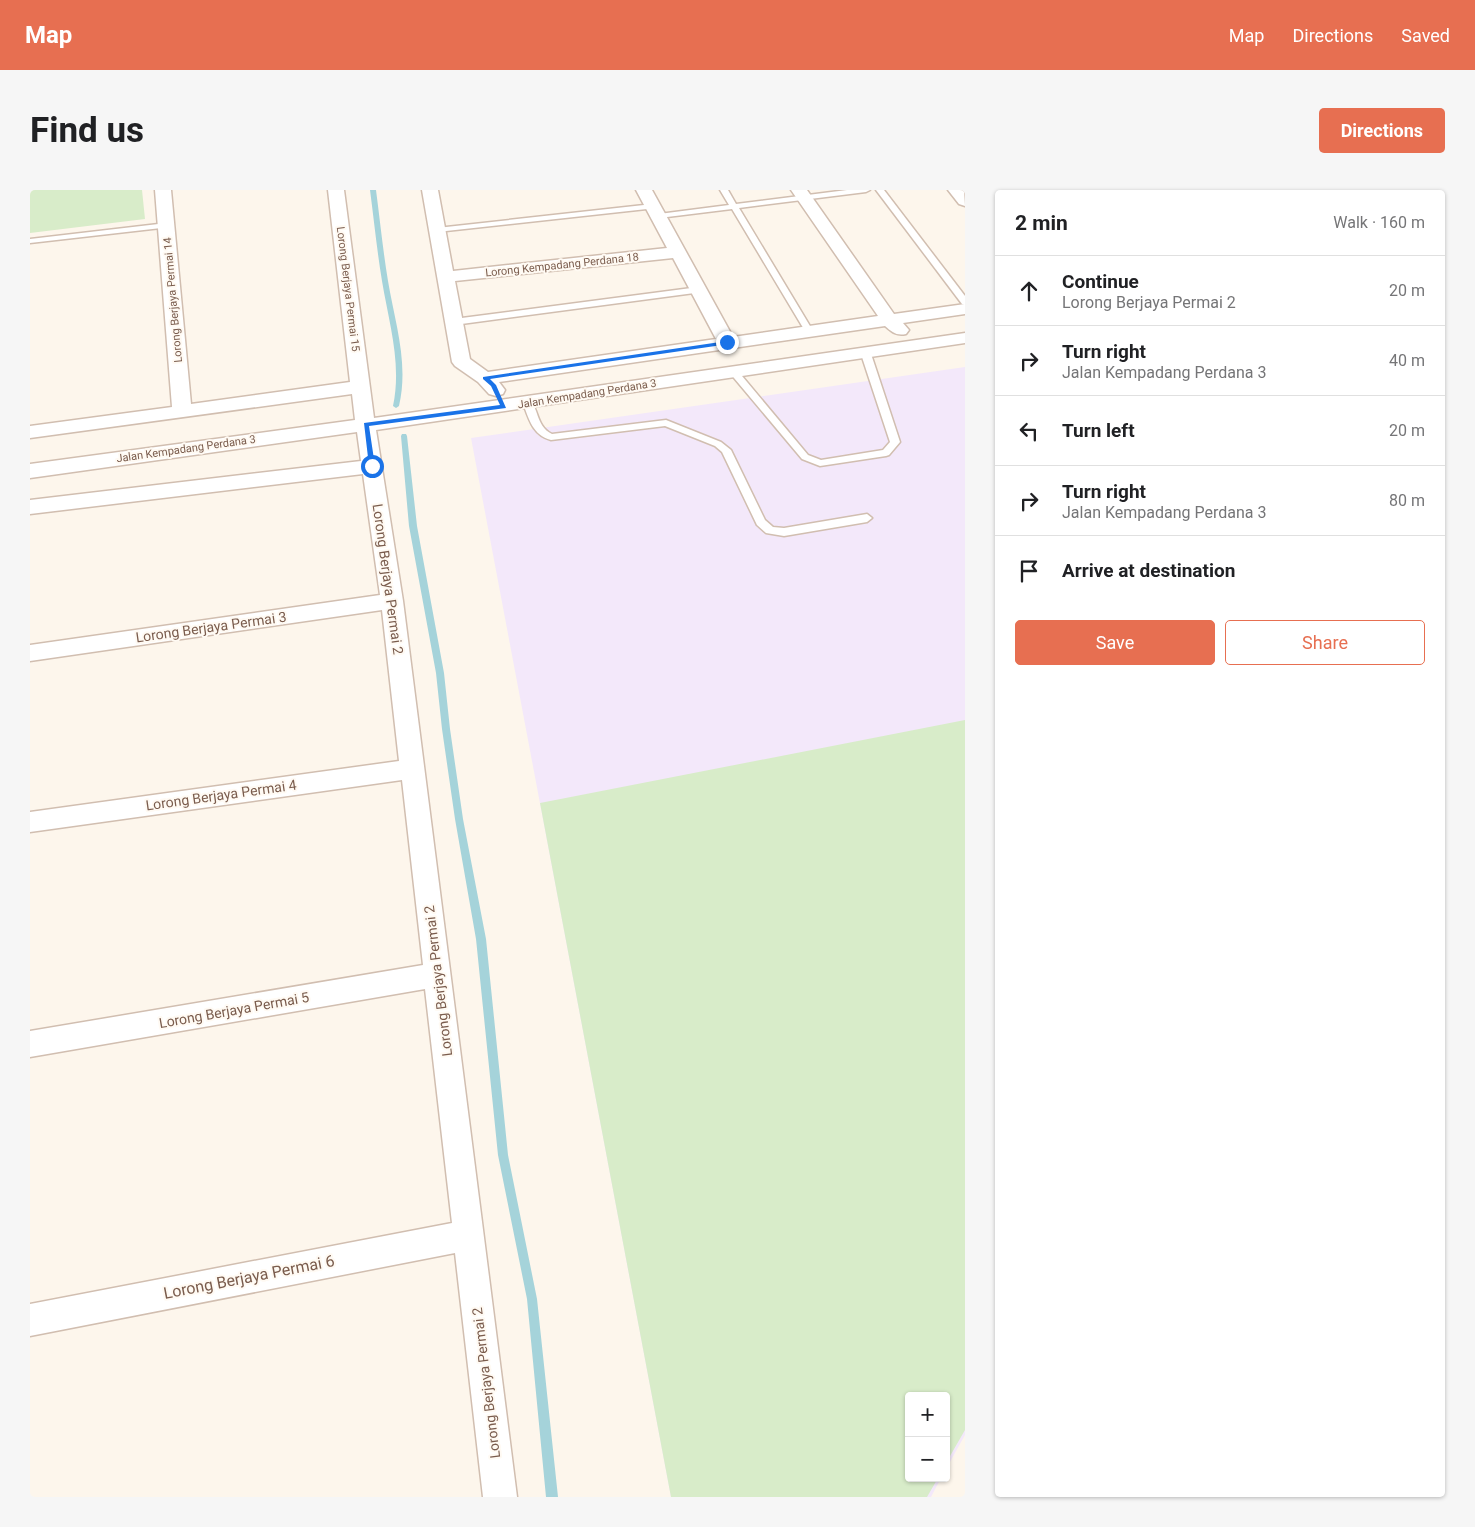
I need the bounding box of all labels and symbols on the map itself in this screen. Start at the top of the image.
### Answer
street label: Lorong Berjaya Permai 15 [334,226,362,352]
street label: Lorong Berjaya Permai 14 [161,237,185,363]
street label: Lorong Kempadang Perdana 18 [485,250,639,280]
route end [716,331,739,354]
street label: Jalan Kempadang Perdana 3 [517,377,657,411]
street label: Jalan Kempadang Perdana 3 [115,433,257,465]
route start [361,455,384,478]
street label: Lorong Berjaya Permai 2 [369,503,407,656]
street label: Lorong Berjaya Permai 3 [135,608,287,646]
street label: Lorong Berjaya Permai 4 [145,776,298,814]
street label: Lorong Berjaya Permai 2 [421,904,455,1057]
street label: Lorong Berjaya Permai 5 [158,989,310,1031]
street label: Lorong Berjaya Permai 6 [162,1251,336,1303]
street label: Lorong Berjaya Permai 2 [469,1306,503,1459]

